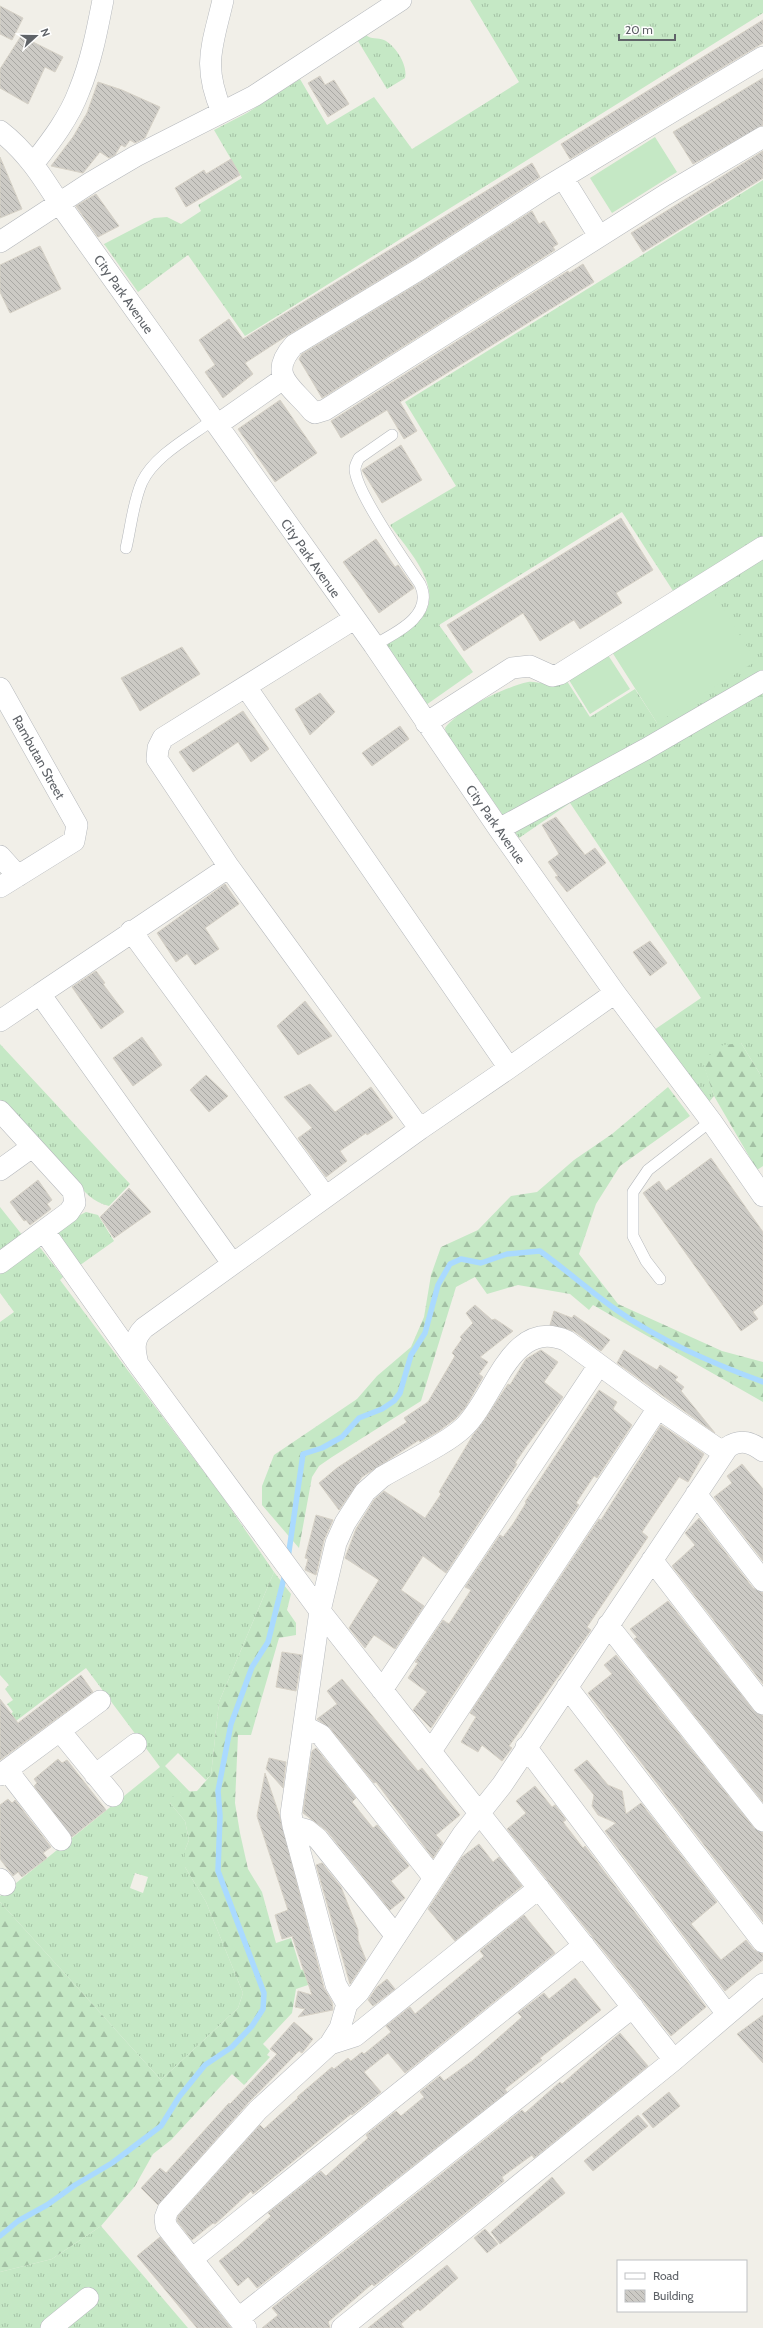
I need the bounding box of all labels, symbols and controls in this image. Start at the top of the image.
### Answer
north arrow [16,16,56,56]
scale bar [619,16,675,42]
text: 20 m [625,22,653,37]
text: N [37,26,53,39]
street label: City Park Avenue [91,251,157,337]
street label: City Park Avenue [278,515,344,601]
street label: Rambutan Street [9,712,69,802]
street label: City Park Avenue [463,781,529,867]
legend [617,2260,747,2312]
text: Road [653,2268,679,2283]
text: Building [653,2288,695,2303]

